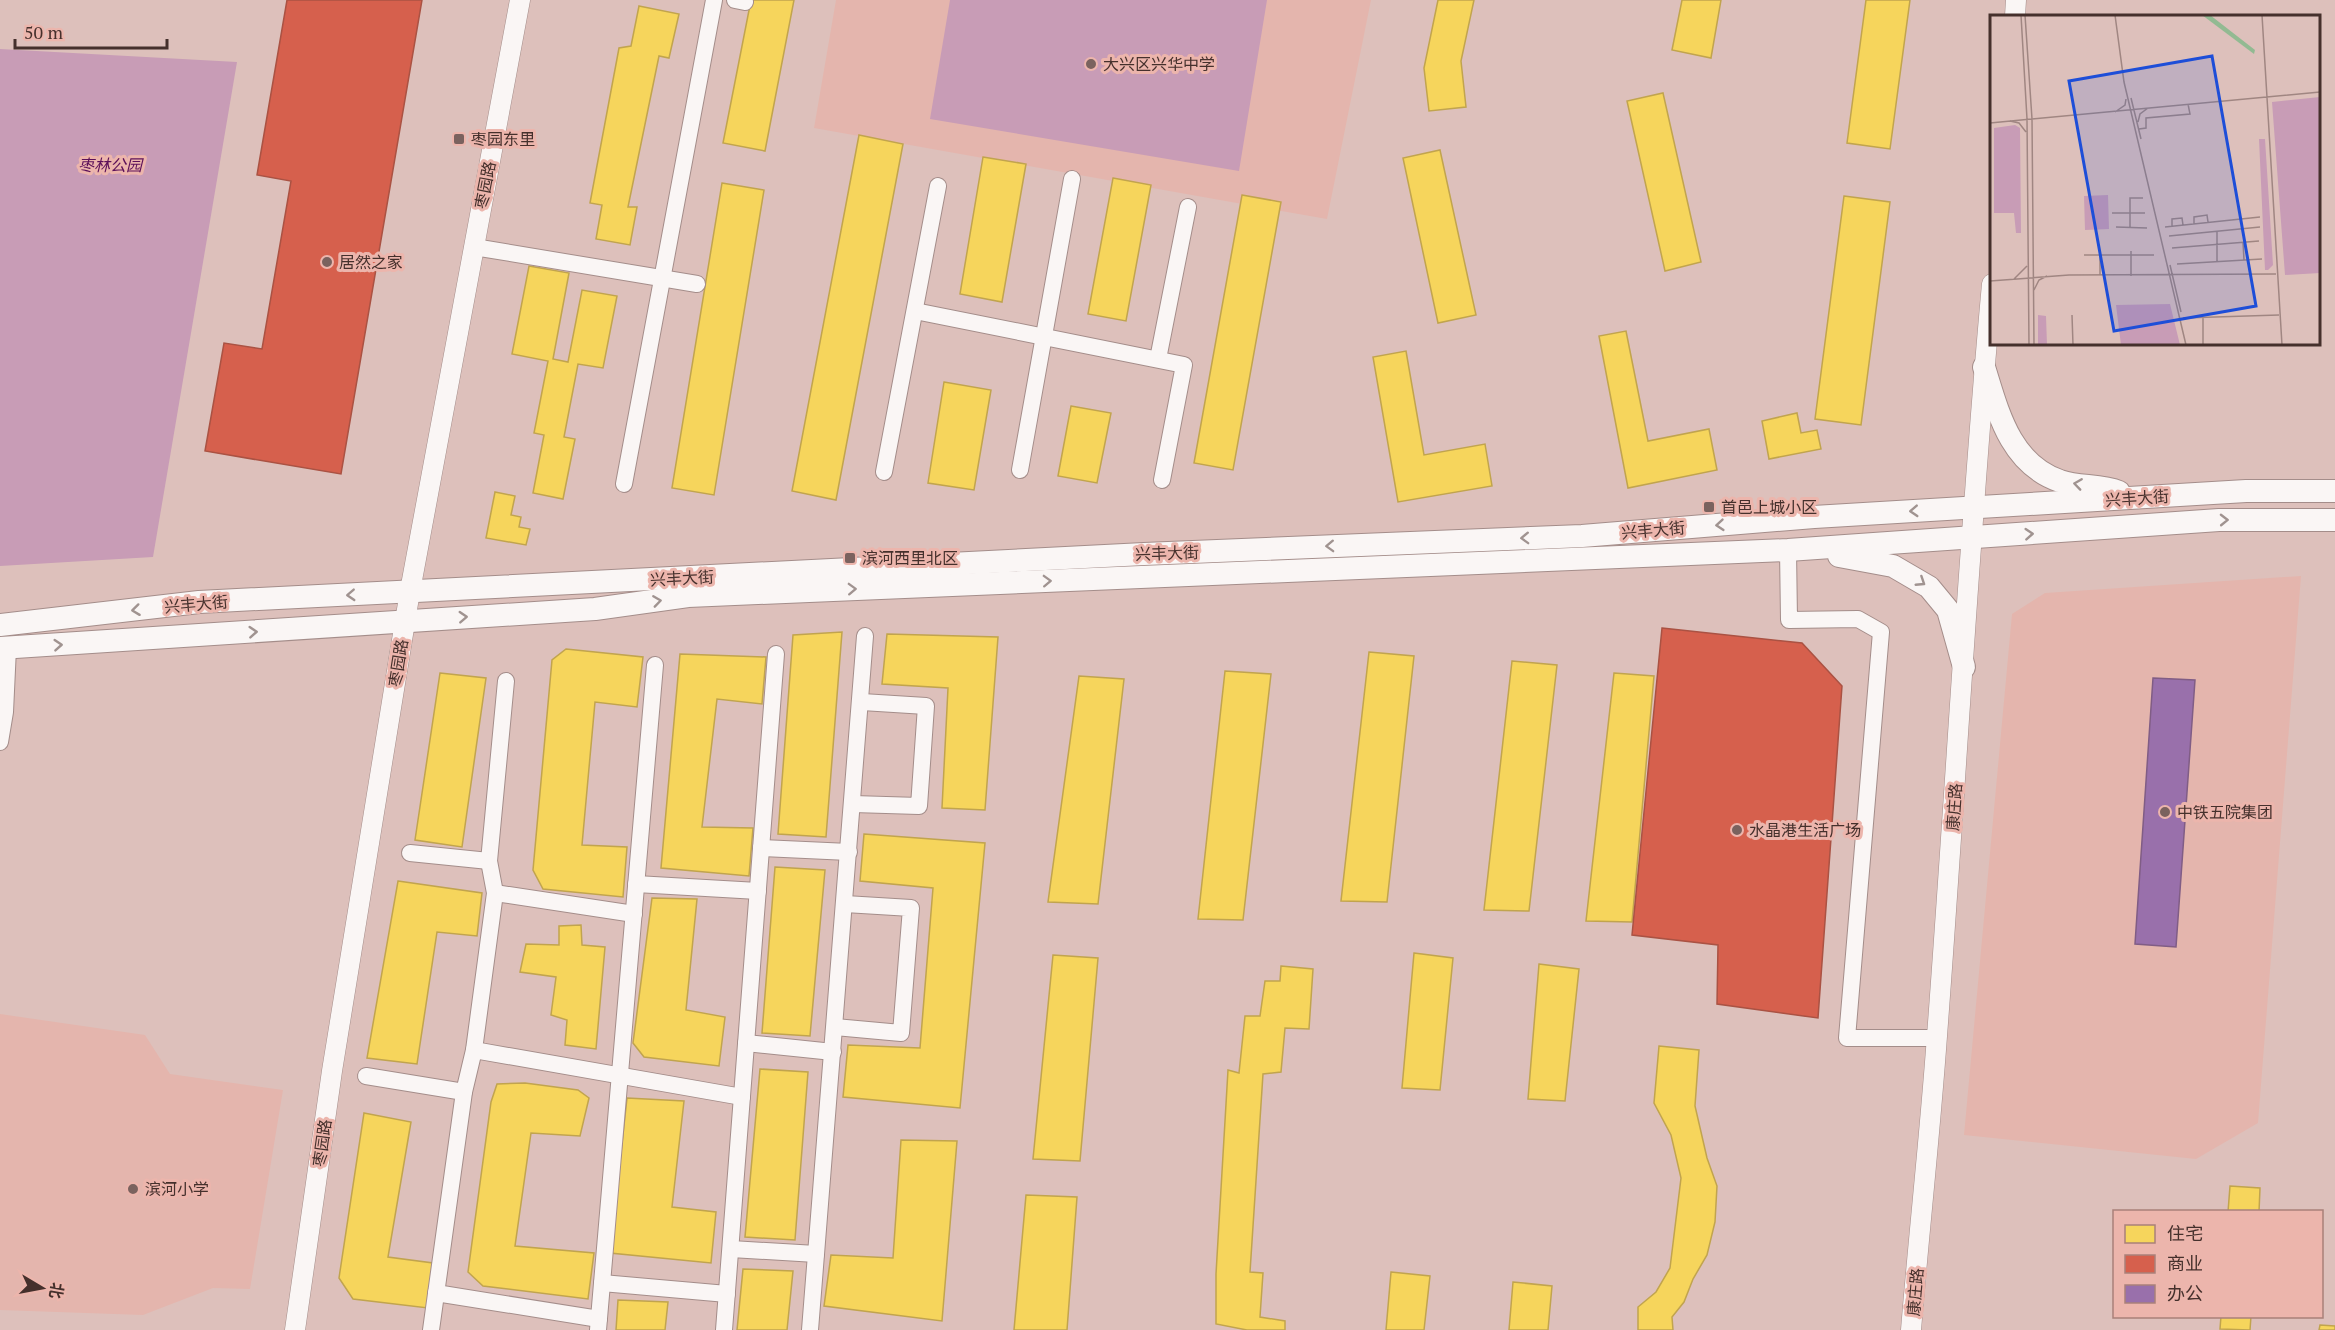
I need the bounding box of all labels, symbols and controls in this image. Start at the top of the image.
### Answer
scale bar [15,12,166,50]
inset map [1990,15,2320,345]
text: 50 m [24,20,64,44]
place label: 大兴区兴华中学 [1103,53,1215,75]
marker: 大兴区兴华中学 [1084,57,1098,71]
place label: 枣园东里 [471,128,535,150]
marker: 枣园东里 [452,132,466,146]
park label: 枣林公园 [78,154,144,176]
street label: 枣园路 [470,159,500,211]
place label: 居然之家 [339,251,403,273]
marker: 居然之家 [320,255,334,269]
one-way arrow [2074,478,2083,491]
street label: 兴丰大街 [2104,485,2170,511]
place label: 首邑上城小区 [1721,496,1817,518]
marker: 首邑上城小区 [1702,500,1716,514]
one-way arrow [1910,505,1919,518]
one-way arrow [2219,514,2228,526]
street label: 兴丰大街 [1620,516,1686,544]
one-way arrow [1715,518,1724,531]
one-way arrow [2025,528,2034,541]
one-way arrow [1521,532,1530,545]
one-way arrow [1326,540,1335,553]
street label: 兴丰大街 [1135,541,1199,565]
place label: 滨河西里北区 [862,547,958,569]
marker: 滨河西里北区 [843,551,857,565]
street label: 兴丰大街 [649,565,715,591]
one-way arrow [1042,575,1051,588]
one-way arrow [1914,575,1925,586]
one-way arrow [847,583,856,596]
one-way arrow [347,588,356,601]
street label: 兴丰大街 [163,590,229,618]
one-way arrow [653,595,662,607]
one-way arrow [132,603,141,615]
one-way arrow [459,611,468,624]
one-way arrow [248,626,258,639]
one-way arrow [54,638,63,651]
street label: 枣园路 [383,638,413,688]
street label: 康庄路 [1941,782,1967,832]
place label: 中铁五院集团 [2177,801,2273,823]
marker: 中铁五院集团 [2158,805,2172,819]
place label: 水晶港生活广场 [1749,819,1861,841]
marker: 水晶港生活广场 [1730,823,1744,837]
street label: 枣园路 [308,1118,336,1168]
place label: 滨河小学 [145,1178,209,1200]
marker: 滨河小学 [126,1182,140,1196]
legend [2113,1210,2323,1318]
text: 住宅 [2167,1221,2203,1245]
text: 商业 [2167,1251,2203,1275]
north arrow [12,1258,72,1318]
street label: 康庄路 [1902,1267,1928,1317]
text: 北 [45,1281,69,1300]
text: 办公 [2167,1281,2203,1305]

